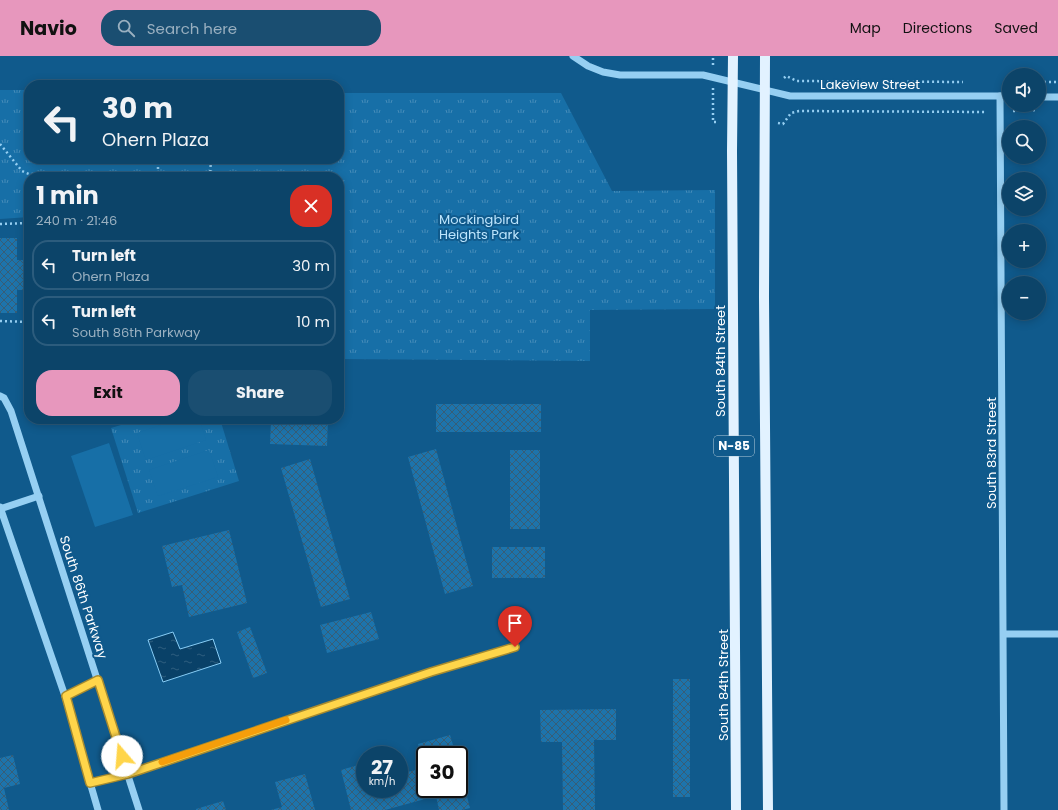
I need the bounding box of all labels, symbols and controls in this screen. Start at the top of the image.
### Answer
search box [101,10,381,46]
text: Navio [20,15,77,42]
icon: search [115,17,137,39]
text: Search here [147,18,237,39]
text: Map [850,18,881,38]
text: Directions [903,18,972,38]
text: Saved [994,18,1038,38]
map controls [1002,68,1046,320]
button: sound [1002,68,1046,112]
street label: Lakeview Street [820,75,920,94]
text: 30 m [102,89,173,128]
icon: left [36,96,88,148]
button: search [1002,120,1046,164]
text: Ohern Plaza [102,127,209,152]
button: layers [1002,172,1046,216]
text: 1 min [36,179,99,212]
button: close [290,185,332,227]
park label: Mockingbird Heights Park [439,210,519,244]
text: 240 m · 21:46 [36,211,117,230]
button: + [1002,224,1046,268]
text: Turn left [72,245,136,266]
icon: left [38,254,60,276]
text: 30 m [292,255,330,276]
text: Ohern Plaza [72,267,149,286]
button: − [1002,276,1046,320]
text: Turn left [72,301,136,322]
street label: South 84th Street [711,305,730,417]
icon: left [38,310,60,332]
text: 10 m [296,311,330,332]
text: South 86th Parkway [72,323,200,342]
button: Exit [36,370,180,416]
button: Share [188,370,332,416]
street label: South 83rd Street [982,397,1001,509]
road number: N-85 [714,436,754,456]
street label: South 86th Parkway [55,533,113,662]
pin [498,606,532,647]
icon: arrive [504,612,526,634]
street label: South 84th Street [714,629,733,741]
position arrow [101,735,143,777]
speed limit sign: 30 [416,746,468,798]
text: 27 [371,753,393,781]
text: km/h [369,774,395,789]

